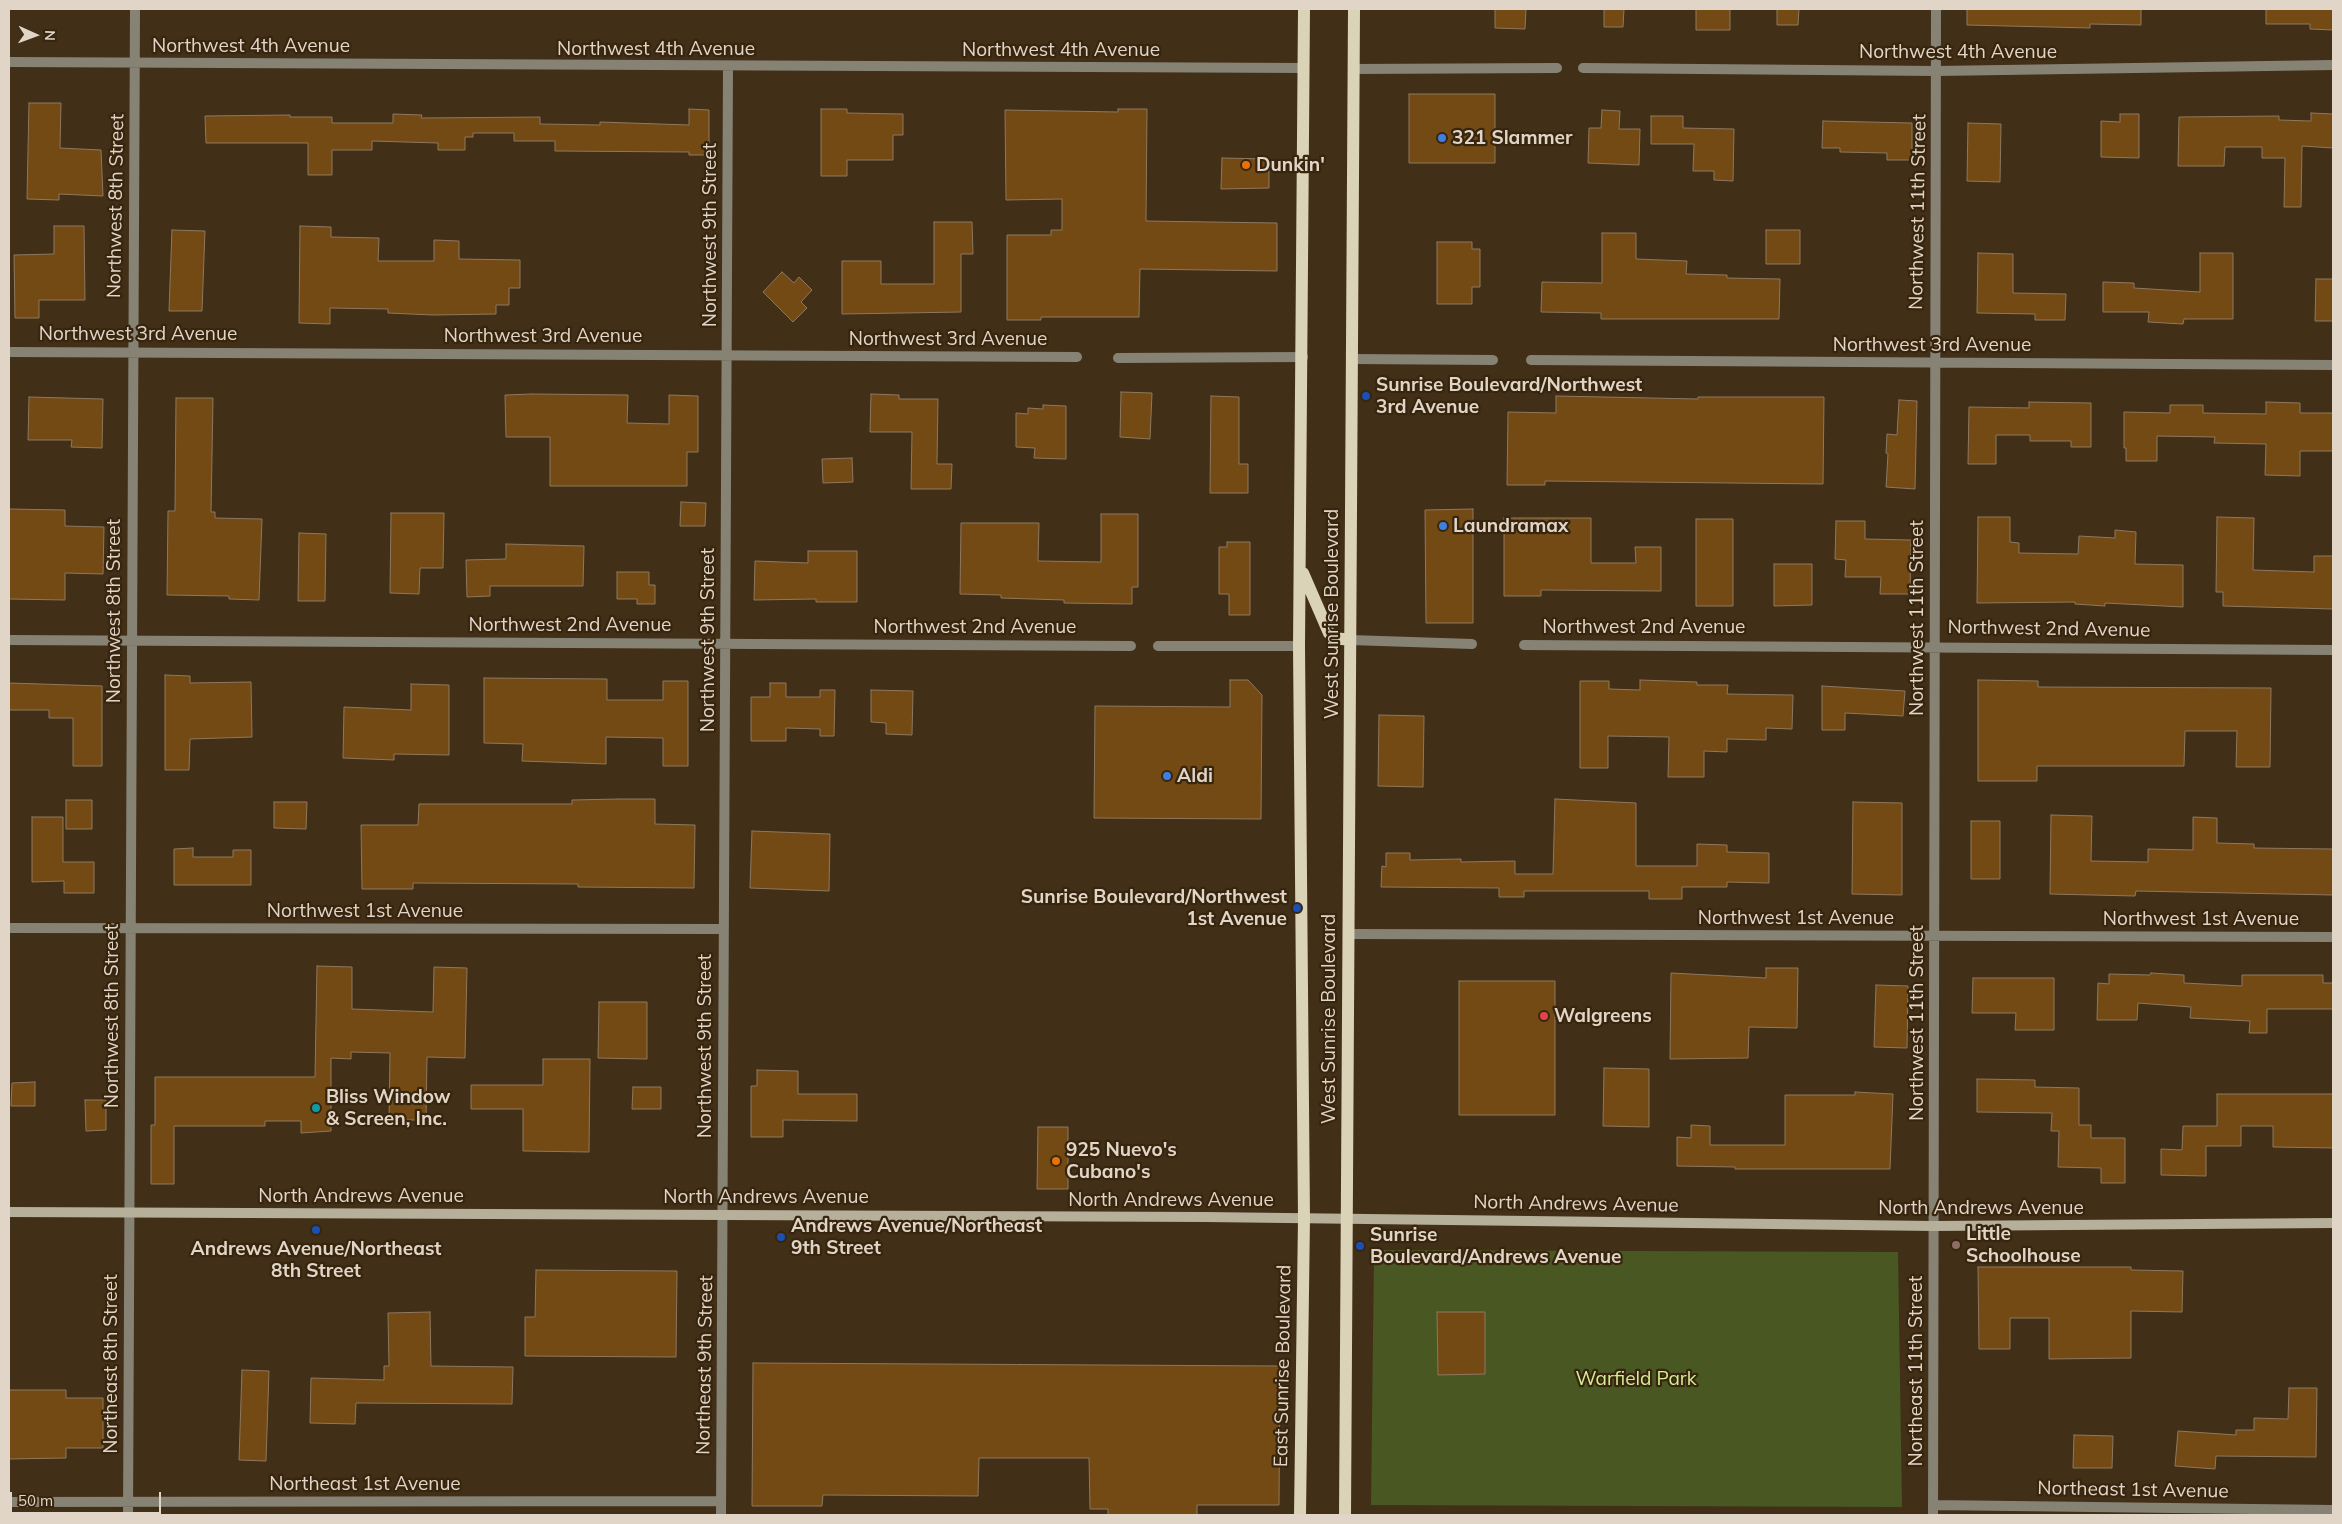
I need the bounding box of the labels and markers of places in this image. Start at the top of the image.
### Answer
place label: 321 Slammer [1452,127,1572,149]
marker: 321 Slammer [1436,132,1448,144]
place label: Dunkin' [1256,154,1325,176]
marker: Dunkin' [1240,159,1252,171]
place label: Sunrise Boulevard/Northwest 3rd Avenue [1376,374,1642,418]
marker: Sunrise Boulevard/Northwest 3rd Avenue [1360,390,1372,402]
place label: Laundramax [1453,515,1568,537]
marker: Laundramax [1437,520,1449,532]
place label: Aldi [1177,765,1213,787]
marker: Aldi [1161,770,1173,782]
place label: Sunrise Boulevard/Northwest 1st Avenue [1021,886,1287,930]
marker: Sunrise Boulevard/Northwest 1st Avenue [1291,902,1303,914]
place label: Walgreens [1554,1005,1652,1027]
marker: Walgreens [1538,1010,1550,1022]
place label: Bliss Window & Screen, Inc. [326,1086,451,1130]
marker: Bliss Window & Screen, Inc. [310,1102,322,1114]
place label: 925 Nuevo's Cubano's [1066,1139,1177,1183]
marker: 925 Nuevo's Cubano's [1050,1155,1062,1167]
place label: Andrews Avenue/Northeast 9th Street [791,1215,1042,1259]
place label: Little Schoolhouse [1966,1223,2081,1267]
marker: Andrews Avenue/Northeast 8th Street [310,1224,322,1236]
place label: Sunrise Boulevard/Andrews Avenue [1370,1224,1621,1268]
marker: Andrews Avenue/Northeast 9th Street [775,1231,787,1243]
place label: Andrews Avenue/Northeast 8th Street [190,1238,442,1282]
marker: Little Schoolhouse [1950,1239,1962,1251]
marker: Sunrise Boulevard/Andrews Avenue [1354,1240,1366,1252]

